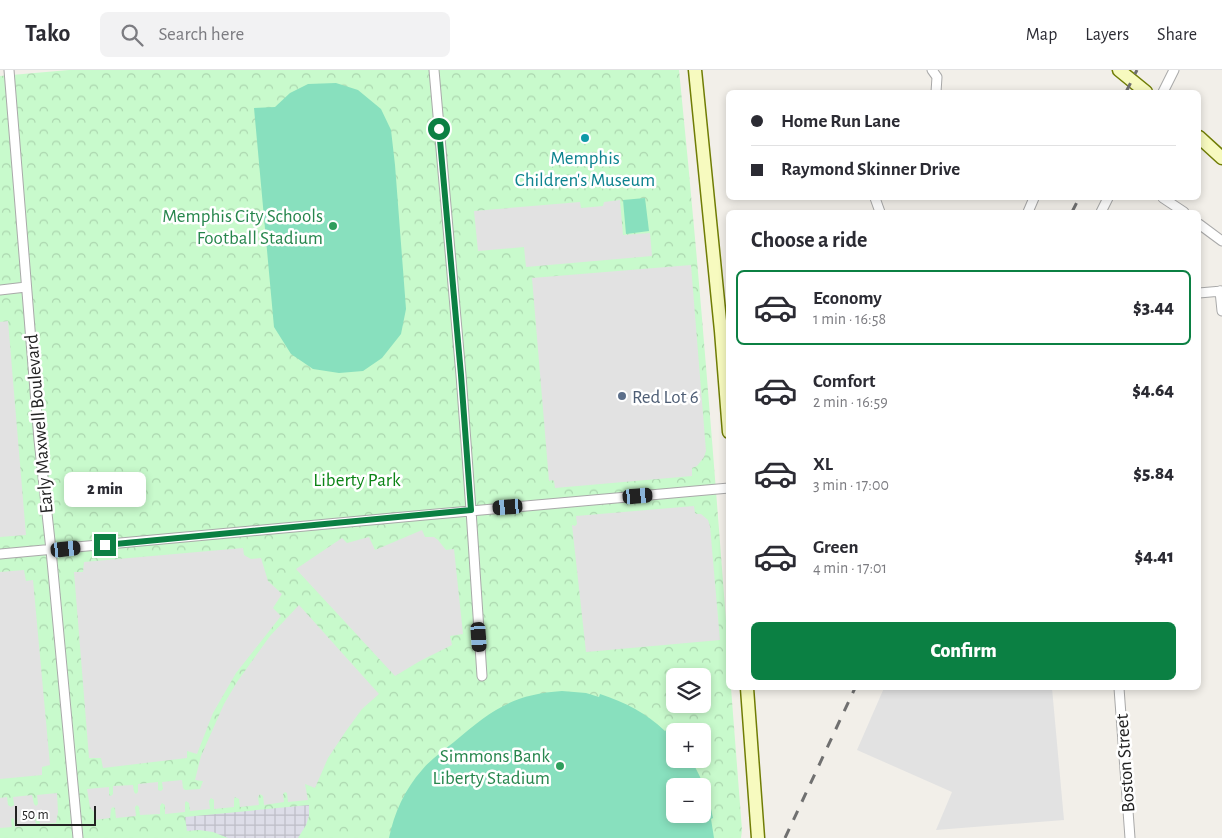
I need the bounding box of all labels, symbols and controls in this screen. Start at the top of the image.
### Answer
search box [100,12,450,57]
icon: search [118,21,146,49]
text: Tako [25,22,70,46]
text: Search here [158,25,244,44]
text: Map [1026,26,1057,44]
text: Layers [1085,26,1129,44]
text: Share [1157,26,1197,44]
text: Home Run Lane [781,112,900,131]
route start [428,118,450,140]
marker: Memphis Children's Museum [579,132,591,144]
place label: Memphis Children's Museum [515,149,655,190]
text: Raymond Skinner Drive [781,160,960,179]
place label: Memphis City Schools Football Stadium [162,207,323,248]
marker: Memphis City Schools Football Stadium [327,220,339,232]
text: Choose a ride [751,229,867,251]
icon: car [753,285,798,330]
text: Economy [813,289,882,308]
text: $3.44 [1133,298,1174,317]
text: 1 min · 16:58 [813,311,886,327]
street label: Early Maxwell Boulevard [22,333,57,514]
icon: car [753,368,798,413]
text: Comfort [813,372,875,391]
text: $4.64 [1132,381,1174,400]
place label: Red Lot 6 [632,388,699,407]
marker: Red Lot 6 [616,390,628,402]
text: 2 min · 16:59 [813,394,888,410]
icon: car [753,451,798,496]
text: XL [813,455,833,474]
text: $5.84 [1133,464,1174,483]
park label: Liberty Park [313,471,401,490]
callout: 2 min [64,472,146,508]
text: 3 min · 17:00 [813,477,889,493]
text: 2 min [87,481,123,497]
car [622,487,653,505]
car [492,498,523,516]
route end [94,534,116,556]
icon: car [753,534,798,579]
text: Green [813,538,859,557]
car [50,540,81,558]
text: $4.41 [1134,547,1174,566]
text: 4 min · 17:01 [813,560,887,576]
car [470,622,487,652]
button: Confirm [751,622,1176,680]
map controls [666,668,711,823]
button: layers [666,668,711,713]
street label: Boston Street [1113,713,1138,813]
button: + [666,723,711,768]
place label: Simmons Bank Liberty Stadium [433,747,550,788]
marker: Simmons Bank Liberty Stadium [554,760,566,772]
button: − [666,778,711,823]
scale bar [15,803,96,826]
text: 50 m [22,808,49,822]

